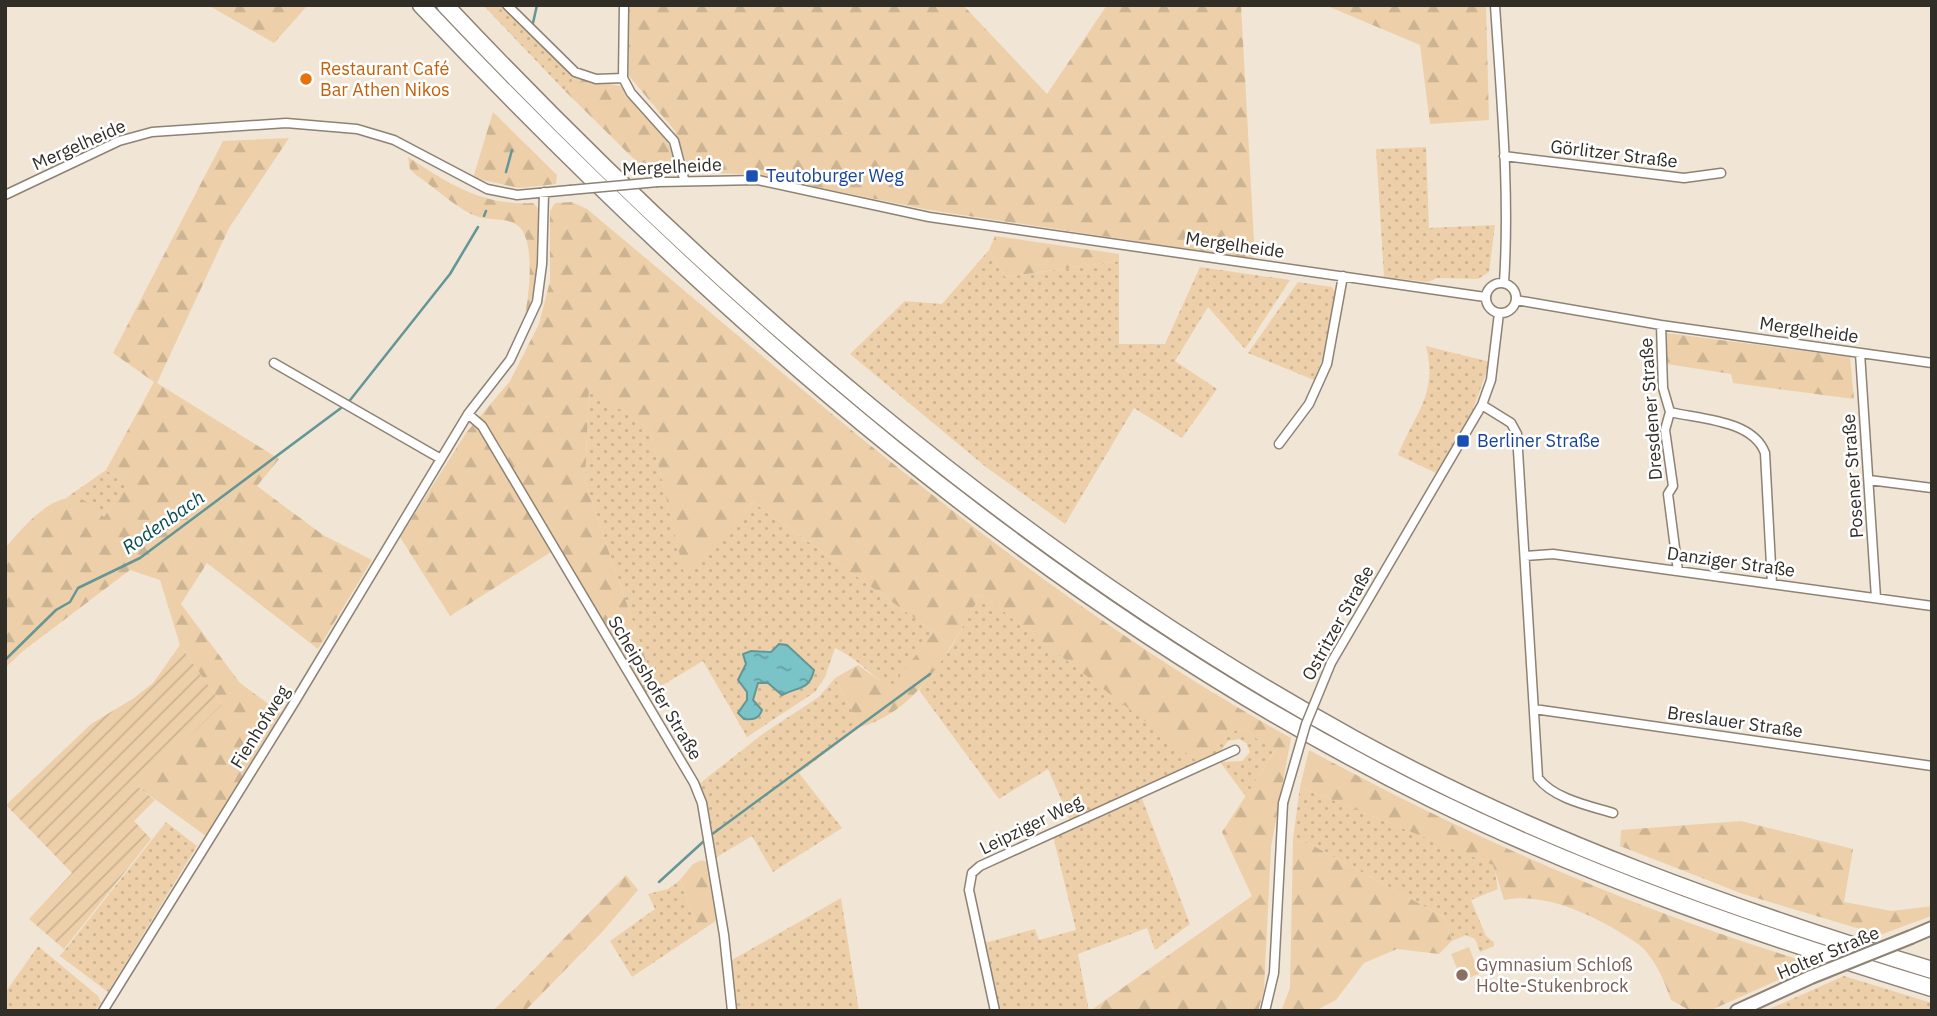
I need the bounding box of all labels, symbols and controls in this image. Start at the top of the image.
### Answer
place label: Restaurant Café Bar Athen Nikos [320,57,450,101]
marker: Restaurant Café Bar Athen Nikos [298,71,314,87]
street label: Mergelheide [29,114,129,175]
street label: Görlitzer Straße [1549,134,1679,173]
street label: Mergelheide [622,152,723,181]
place label: Teutoburger Weg [766,164,904,187]
marker: Teutoburger Weg [744,168,760,184]
street label: Mergelheide [1184,226,1286,263]
street label: Mergelheide [1758,311,1860,348]
street label: Dresdener Straße [1634,337,1667,481]
street label: Posener Straße [1837,413,1868,539]
place label: Berliner Straße [1477,429,1600,452]
marker: Berliner Straße [1455,433,1471,449]
water label: Rodenbach [117,485,209,559]
street label: Danziger Straße [1665,541,1797,582]
street label: Ostritzer Straße [1296,561,1379,684]
street label: Scheipshofer Straße [603,611,708,764]
street label: Fienhofweg [225,680,294,773]
street label: Breslauer Straße [1666,701,1804,742]
street label: Leipziger Weg [976,790,1086,859]
street label: Holter Straße [1773,921,1883,984]
place label: Gymnasium Schloß Holte-Stukenbrock [1476,953,1633,997]
marker: Gymnasium Schloß Holte-Stukenbrock [1454,967,1470,983]

